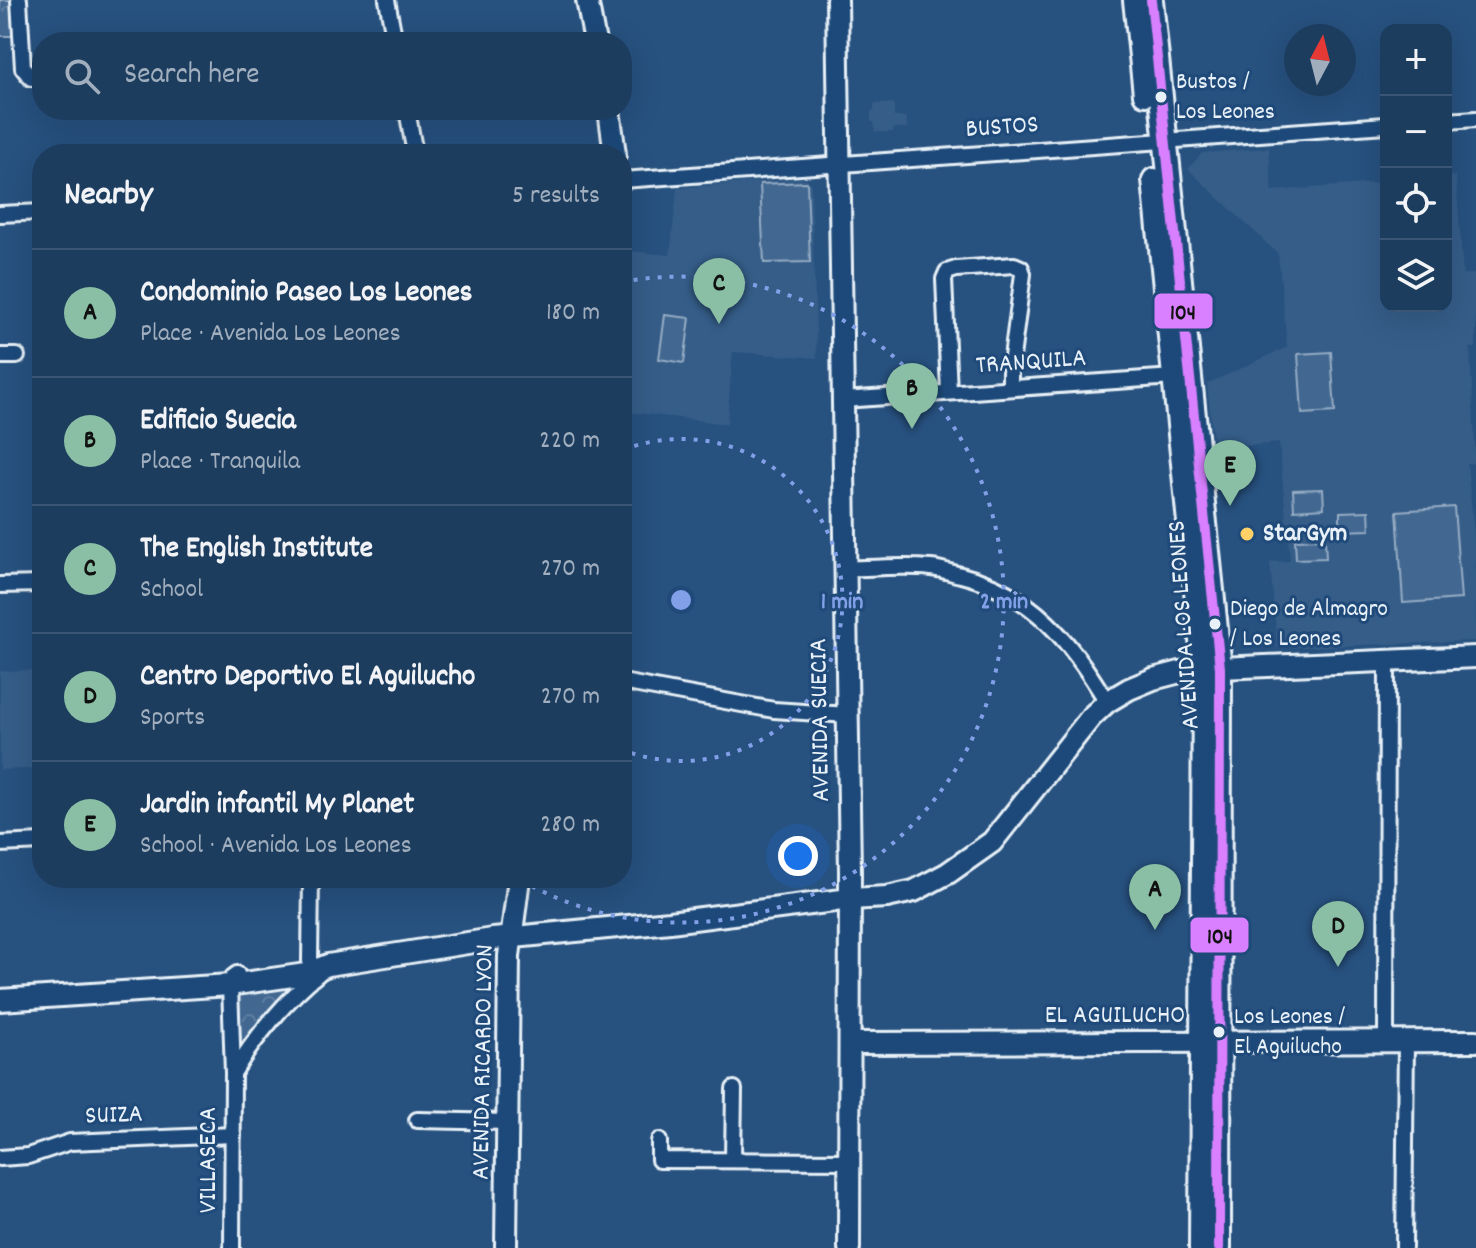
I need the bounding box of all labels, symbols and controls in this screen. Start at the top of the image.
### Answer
north arrow [1284,24,1356,96]
map controls [1380,24,1452,312]
button: + [1380,24,1452,96]
search box [32,32,632,120]
icon: search [60,54,104,98]
text: Search here [124,55,260,98]
place label: Bustos / Los Leones [1176,66,1275,130]
marker: Bustos / Los Leones [1153,89,1169,105]
button: − [1380,96,1452,168]
street label: BUSTOS [964,107,1040,149]
button: locate [1380,168,1452,240]
text: Nearby [64,172,153,221]
text: 5 results [512,178,600,215]
button: layers [1380,240,1452,312]
pin: C [693,258,745,324]
text: Condominio Paseo Los Leones [140,273,473,316]
line badge: 104 [1153,292,1214,330]
text: A [83,295,97,332]
text: 180 m [546,295,600,332]
text: 104 [1170,299,1196,330]
text: Place · Avenida Los Leones [140,316,401,353]
street label: TRANQUILA [975,341,1087,385]
pin: B [886,363,938,429]
text: Edificio Suecia [140,401,296,444]
text: B [84,423,96,460]
text: 220 m [539,423,600,460]
pin: E [1204,440,1256,506]
text: Place · Tranquila [140,444,300,481]
place label: StarGym [1263,516,1347,553]
street label: AVENIDA LOS LEONES [1159,519,1211,731]
marker: StarGym [1238,525,1256,543]
text: The English Institute [140,529,373,572]
text: C [84,551,96,588]
text: 270 m [541,551,600,588]
text: School [140,572,203,609]
centre of rings [667,586,695,614]
text: 1 min [821,586,863,620]
text: 2 min [980,586,1028,620]
place label: Diego de Almagro / Los Leones [1230,593,1388,657]
marker: Diego de Almagro / Los Leones [1207,616,1223,632]
street label: AVENIDA SUECIA [801,638,841,802]
text: Centro Deportivo El Aguilucho [140,657,475,700]
text: D [83,679,97,716]
text: 270 m [541,679,600,716]
text: Sports [140,700,205,737]
text: Jardin infantil My Planet [140,785,414,828]
text: E [84,807,96,844]
text: 280 m [540,807,600,844]
text: School · Avenida Los Leones [140,828,412,865]
your location [778,836,818,876]
pin: A [1129,864,1181,930]
pin: D [1312,901,1364,967]
line badge: 104 [1189,916,1250,954]
text: 104 [1207,923,1233,954]
street label: AVENIDA RICARDO LYON [463,944,505,1180]
street label: EL AGUILUCHO [1045,998,1185,1035]
place label: Los Leones / El Aguilucho [1234,1001,1345,1065]
marker: Los Leones / El Aguilucho [1211,1024,1227,1040]
street label: SUIZA [85,1097,143,1135]
street label: VILLASECA [191,1107,228,1213]

